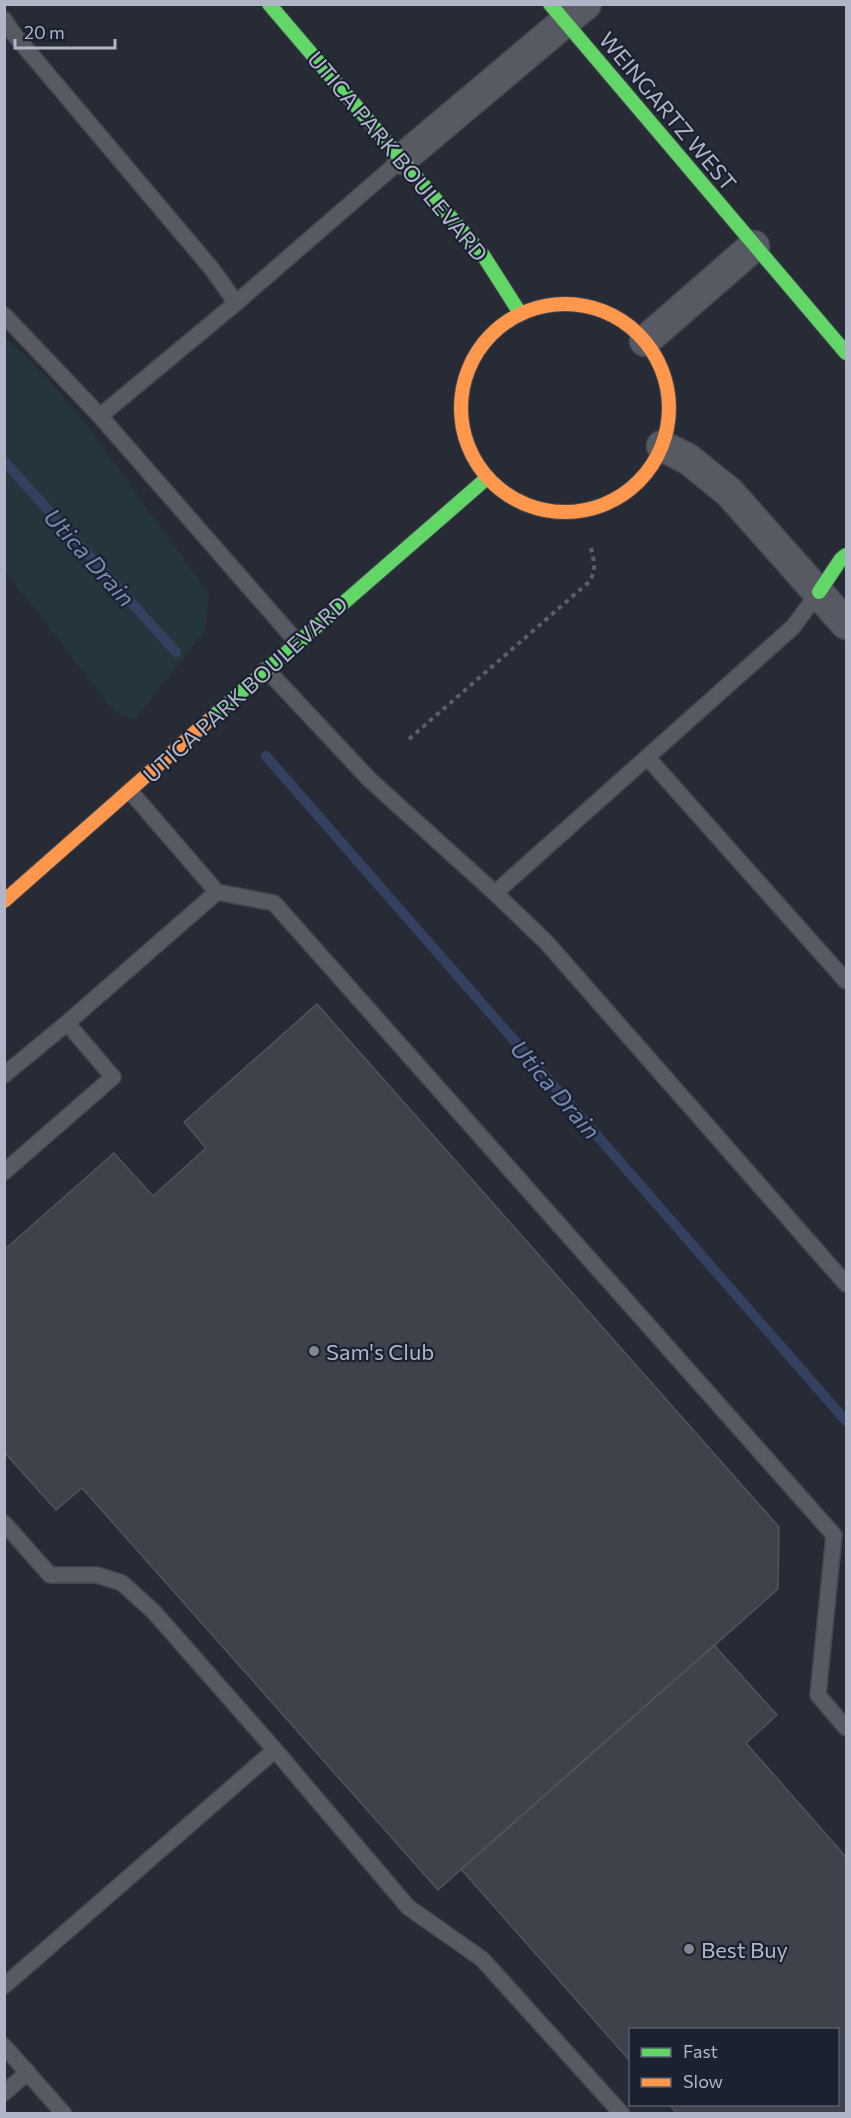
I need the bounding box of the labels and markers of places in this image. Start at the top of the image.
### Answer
place label: Sam's Club [326,1338,434,1365]
marker: Sam's Club [307,1344,321,1358]
place label: Best Buy [701,1936,788,1963]
marker: Best Buy [682,1942,696,1956]

